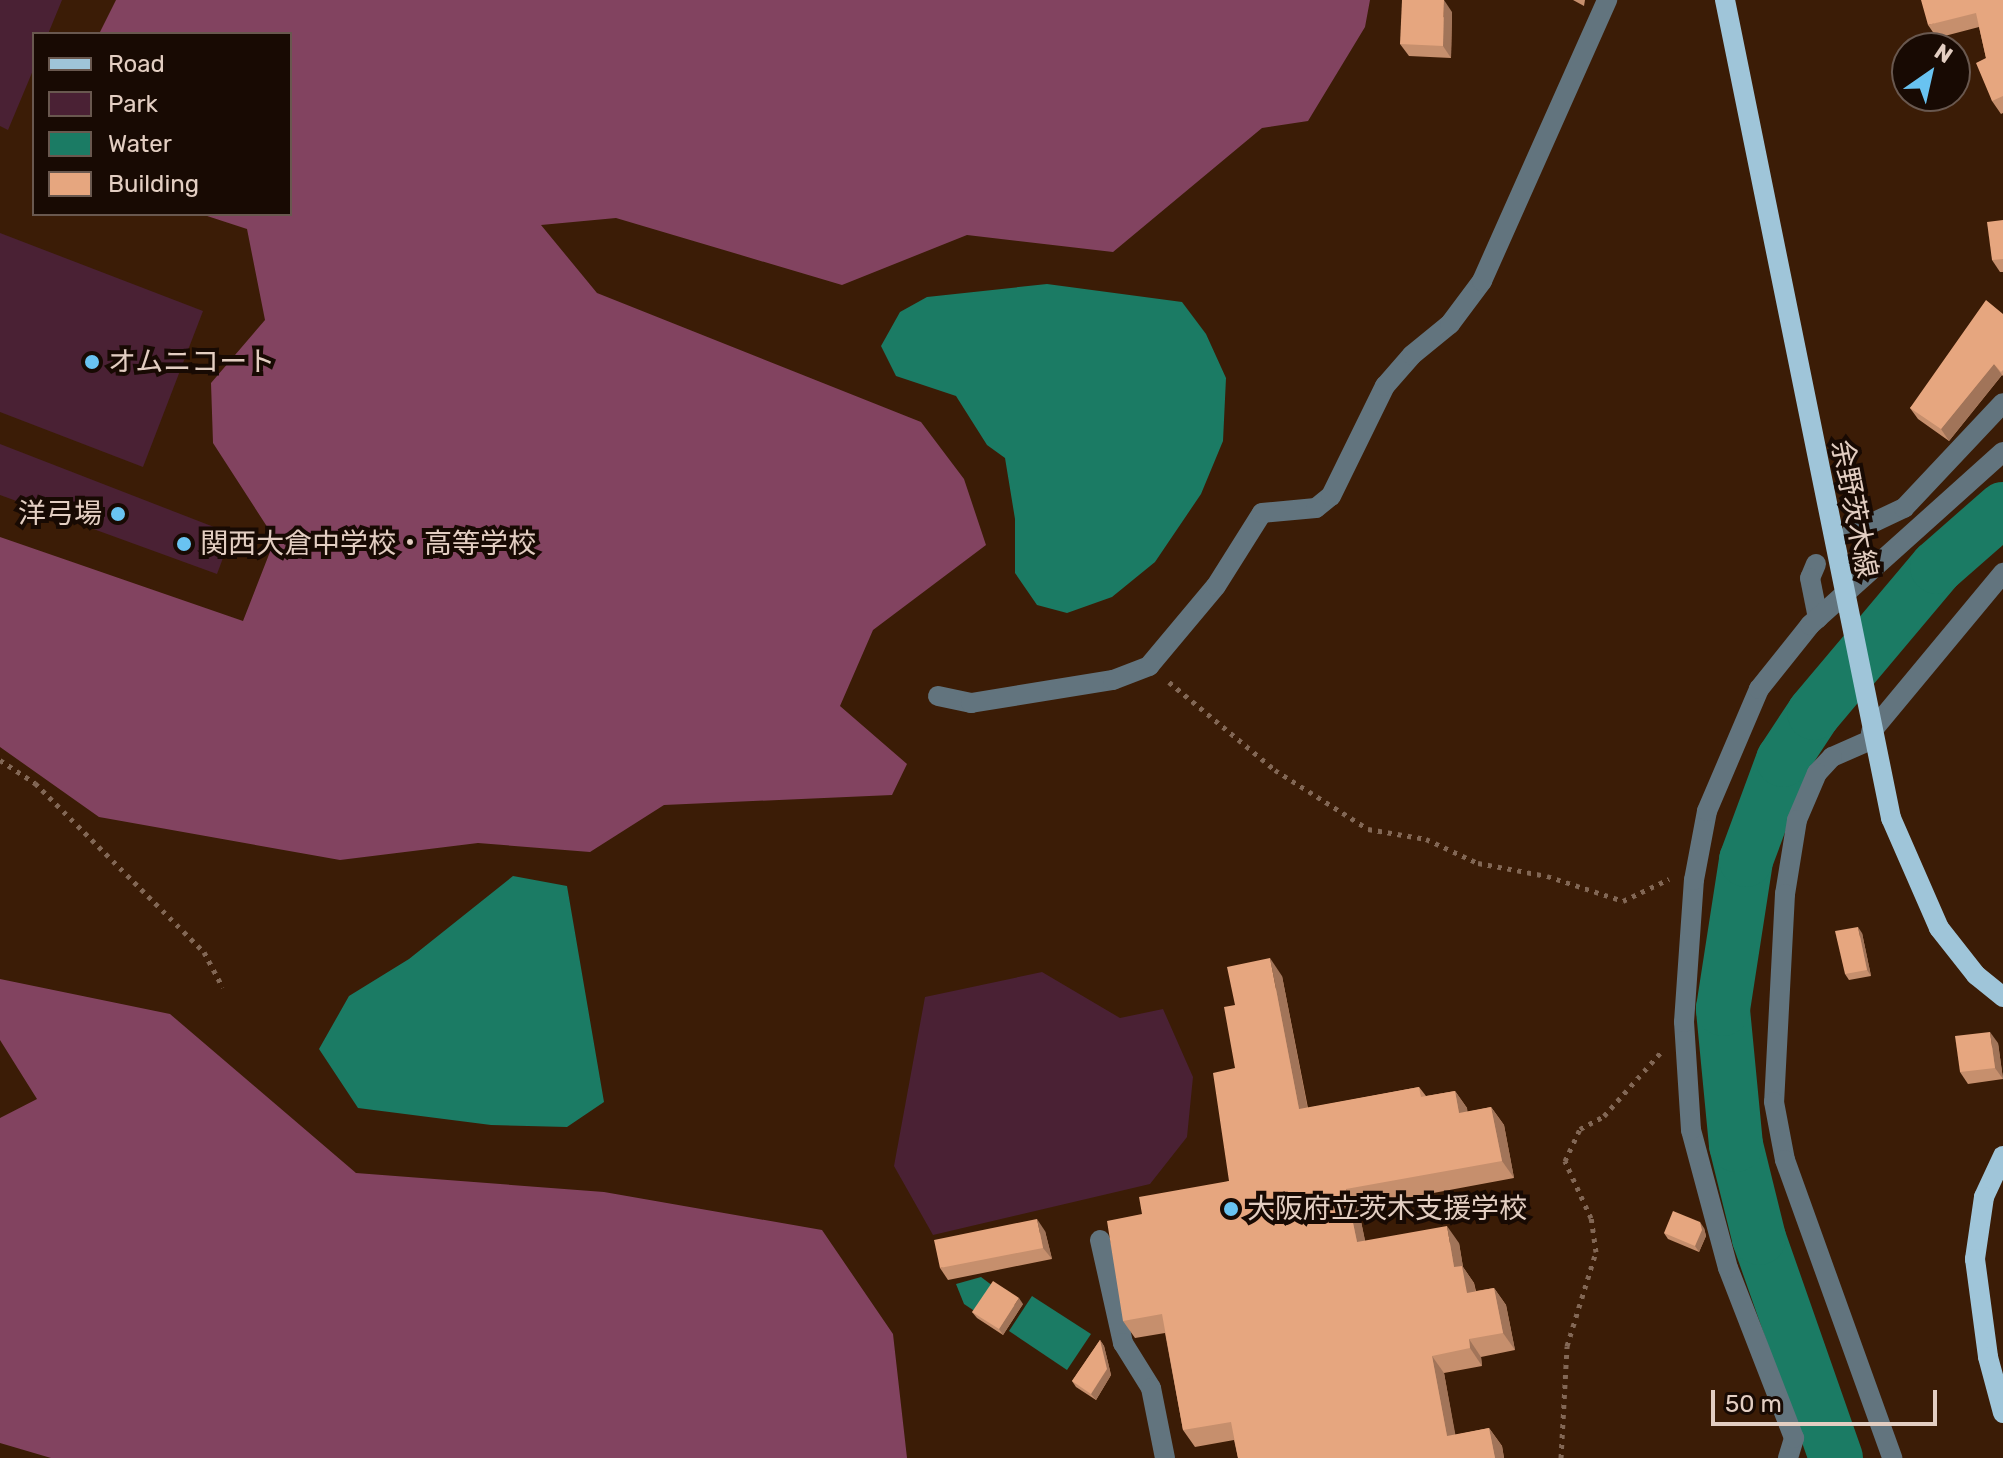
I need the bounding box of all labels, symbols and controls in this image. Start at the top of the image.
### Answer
legend [32,32,292,216]
north arrow [1891,32,1971,112]
text: N [1929,38,1958,69]
text: Road [108,50,165,78]
text: Park [108,90,158,118]
text: Water [108,130,172,158]
text: Building [108,170,199,198]
place label: オムニコート [108,345,276,379]
marker: オムニコート [83,353,101,371]
street label: 余野茨木線 [1824,437,1884,581]
place label: 洋弓場 [18,497,102,531]
marker: 洋弓場 [109,505,127,523]
place label: 関西大倉中学校・高等学校 [200,527,536,561]
marker: 関西大倉中学校・高等学校 [175,535,193,553]
place label: 大阪府立茨木支援学校 [1247,1192,1527,1226]
marker: 大阪府立茨木支援学校 [1222,1200,1240,1218]
scale bar [1715,1374,1941,1424]
text: 50 m [1725,1390,1782,1418]

